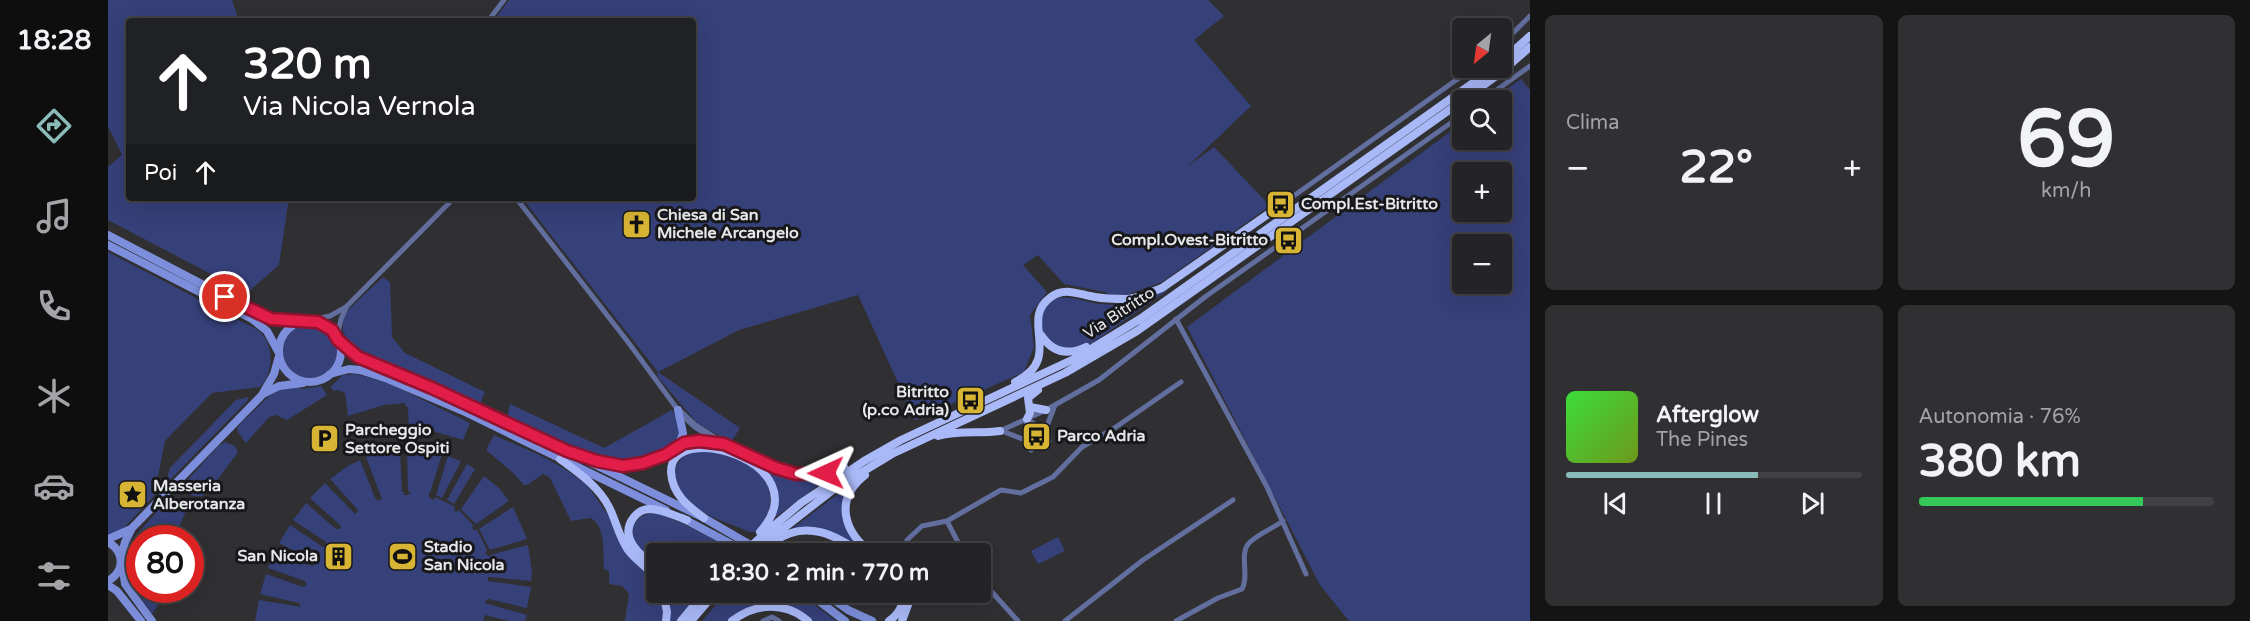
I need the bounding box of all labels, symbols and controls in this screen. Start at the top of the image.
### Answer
north arrow [1452,18,1512,78]
map controls [1452,18,1512,294]
text: 18:28 [17,24,91,57]
text: 320 m [243,39,372,90]
icon: ahead [144,42,222,120]
text: Via Nicola Vernola [243,90,476,123]
button: search [1452,90,1512,150]
text: 69 [2017,93,2115,187]
icon: directions [33,105,75,147]
text: Clima [1566,111,1619,135]
text: 22° [1679,141,1753,195]
text: − [1566,149,1590,188]
text: + [1843,149,1861,188]
icon: ahead [189,156,222,189]
text: Poi [144,160,177,186]
button: + [1452,162,1512,222]
text: km/h [2041,179,2091,203]
bus stop icon: Compl.Est-Bitritto [1264,188,1296,220]
place label: Compl.Est-Bitritto [1301,194,1438,214]
icon: music [33,195,75,237]
place label: Chiesa di San Michele Arcangelo [657,205,799,243]
church icon: Chiesa di San Michele Arcangelo [620,208,652,240]
bus stop icon: Compl.Ovest-Bitritto [1273,224,1305,256]
place label: Compl.Ovest-Bitritto [1111,230,1268,250]
button: − [1452,234,1512,294]
pin [199,271,250,322]
icon: arrive [208,280,241,313]
street label: Via Bitritto [1080,283,1158,343]
icon: phone [33,285,75,327]
icon: climate [33,375,75,417]
place label: Bitritto (p.co Adria) [862,382,949,420]
bus stop icon: Bitritto (p.co Adria) [954,385,986,417]
text: Afterglow [1656,402,1759,428]
text: Autonomia · 76% [1919,405,2081,429]
place label: Parcheggio Settore Ospiti [345,420,450,458]
bus stop icon: Parco Adria [1020,420,1052,452]
parking icon: Parcheggio Settore Ospiti [308,423,340,455]
place label: Parco Adria [1057,426,1146,446]
text: The Pines [1656,428,1748,452]
text: 380 km [1919,435,2081,489]
position arrow [794,441,858,505]
icon: car [33,465,75,507]
place label: Masseria Alberotanza [153,476,245,514]
place icon: Masseria Alberotanza [116,479,148,511]
icon: previous [1599,487,1632,520]
icon: pause [1697,487,1730,520]
icon: next [1796,487,1829,520]
speed limit sign: 80 [126,525,204,603]
place label: Stadio San Nicola [424,537,505,575]
building icon: San Nicola [323,540,355,572]
sports icon: Stadio San Nicola [387,540,419,572]
place label: San Nicola [237,546,318,566]
icon: filters [33,555,75,597]
text: 18:30 · 2 min · 770 m [708,560,929,586]

